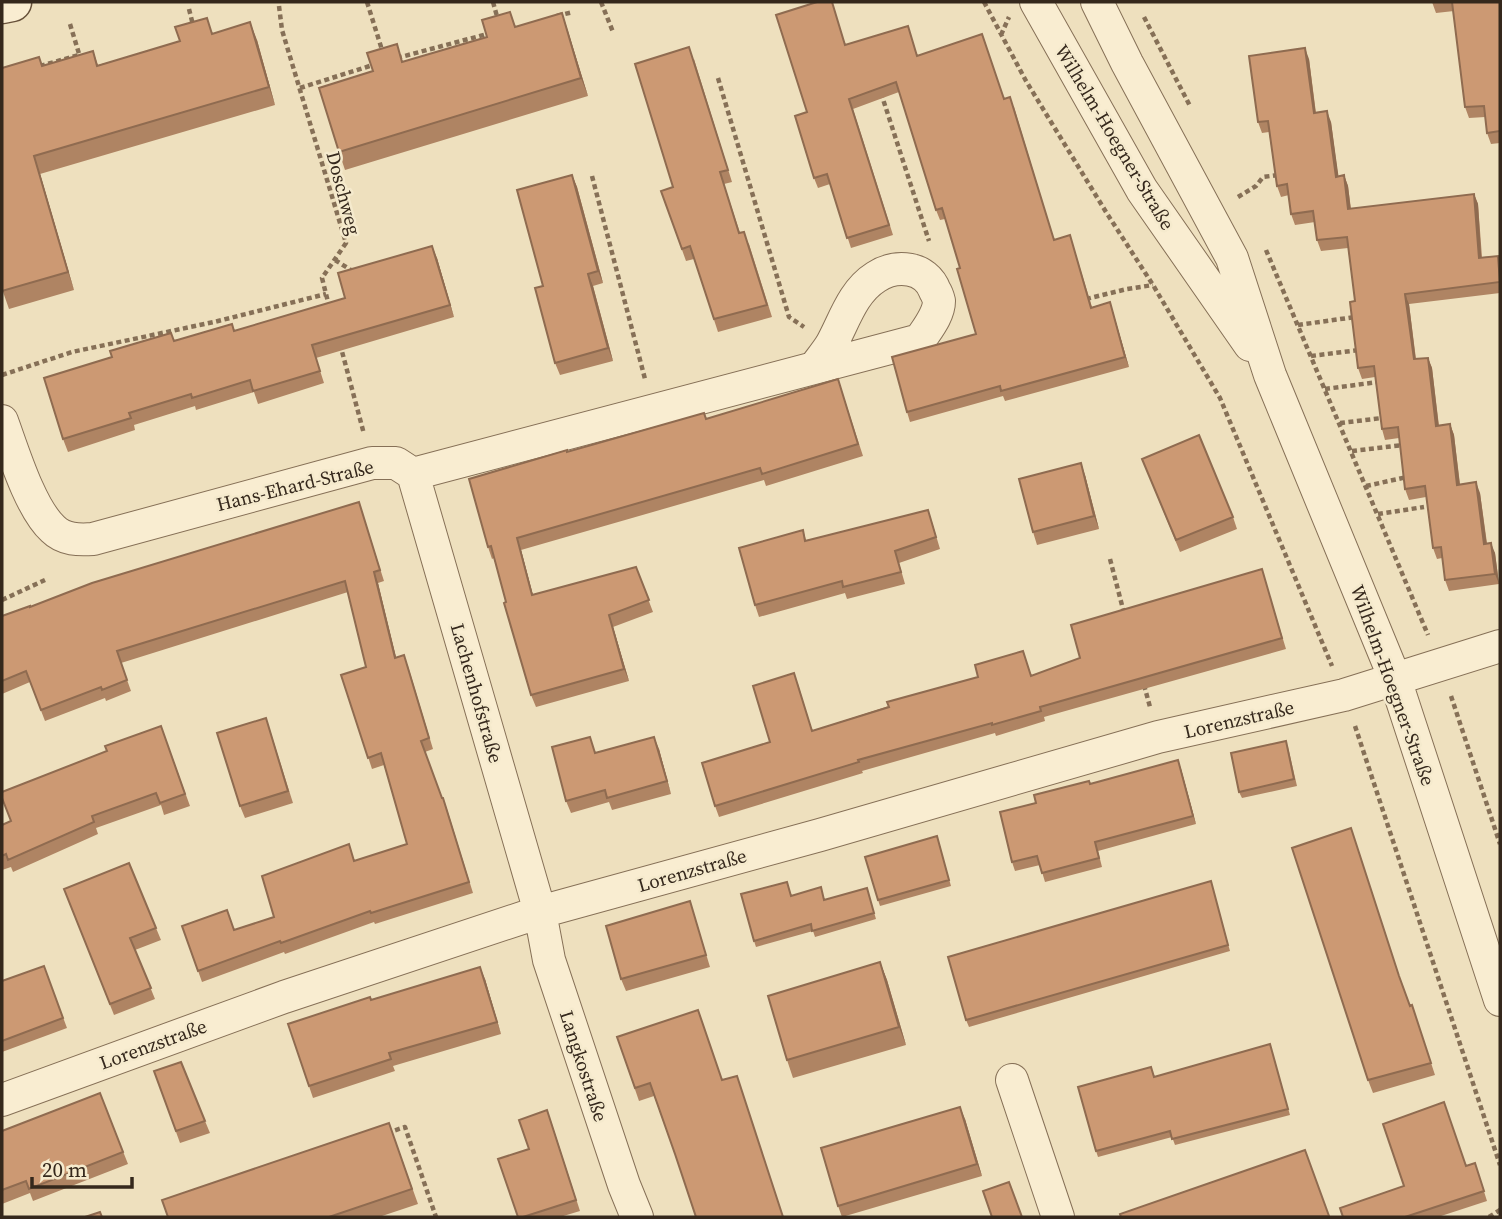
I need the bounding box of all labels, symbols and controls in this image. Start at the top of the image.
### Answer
street label: Wilhelm-Hoegner-Straße [1049,39,1181,235]
street label: Doschweg [320,148,368,238]
street label: Hans-Ehard-Straße [214,453,376,517]
street label: Wilhelm-Hoegner-Straße [1345,581,1441,789]
street label: Lachenhofstraße [445,620,509,766]
street label: Lorenzstraße [1181,694,1297,744]
street label: Lorenzstraße [634,842,750,898]
street label: Langkostraße [554,1007,614,1125]
street label: Lorenzstraße [96,1013,210,1075]
scale bar [32,1146,131,1190]
text: 20 m [42,1155,87,1184]

